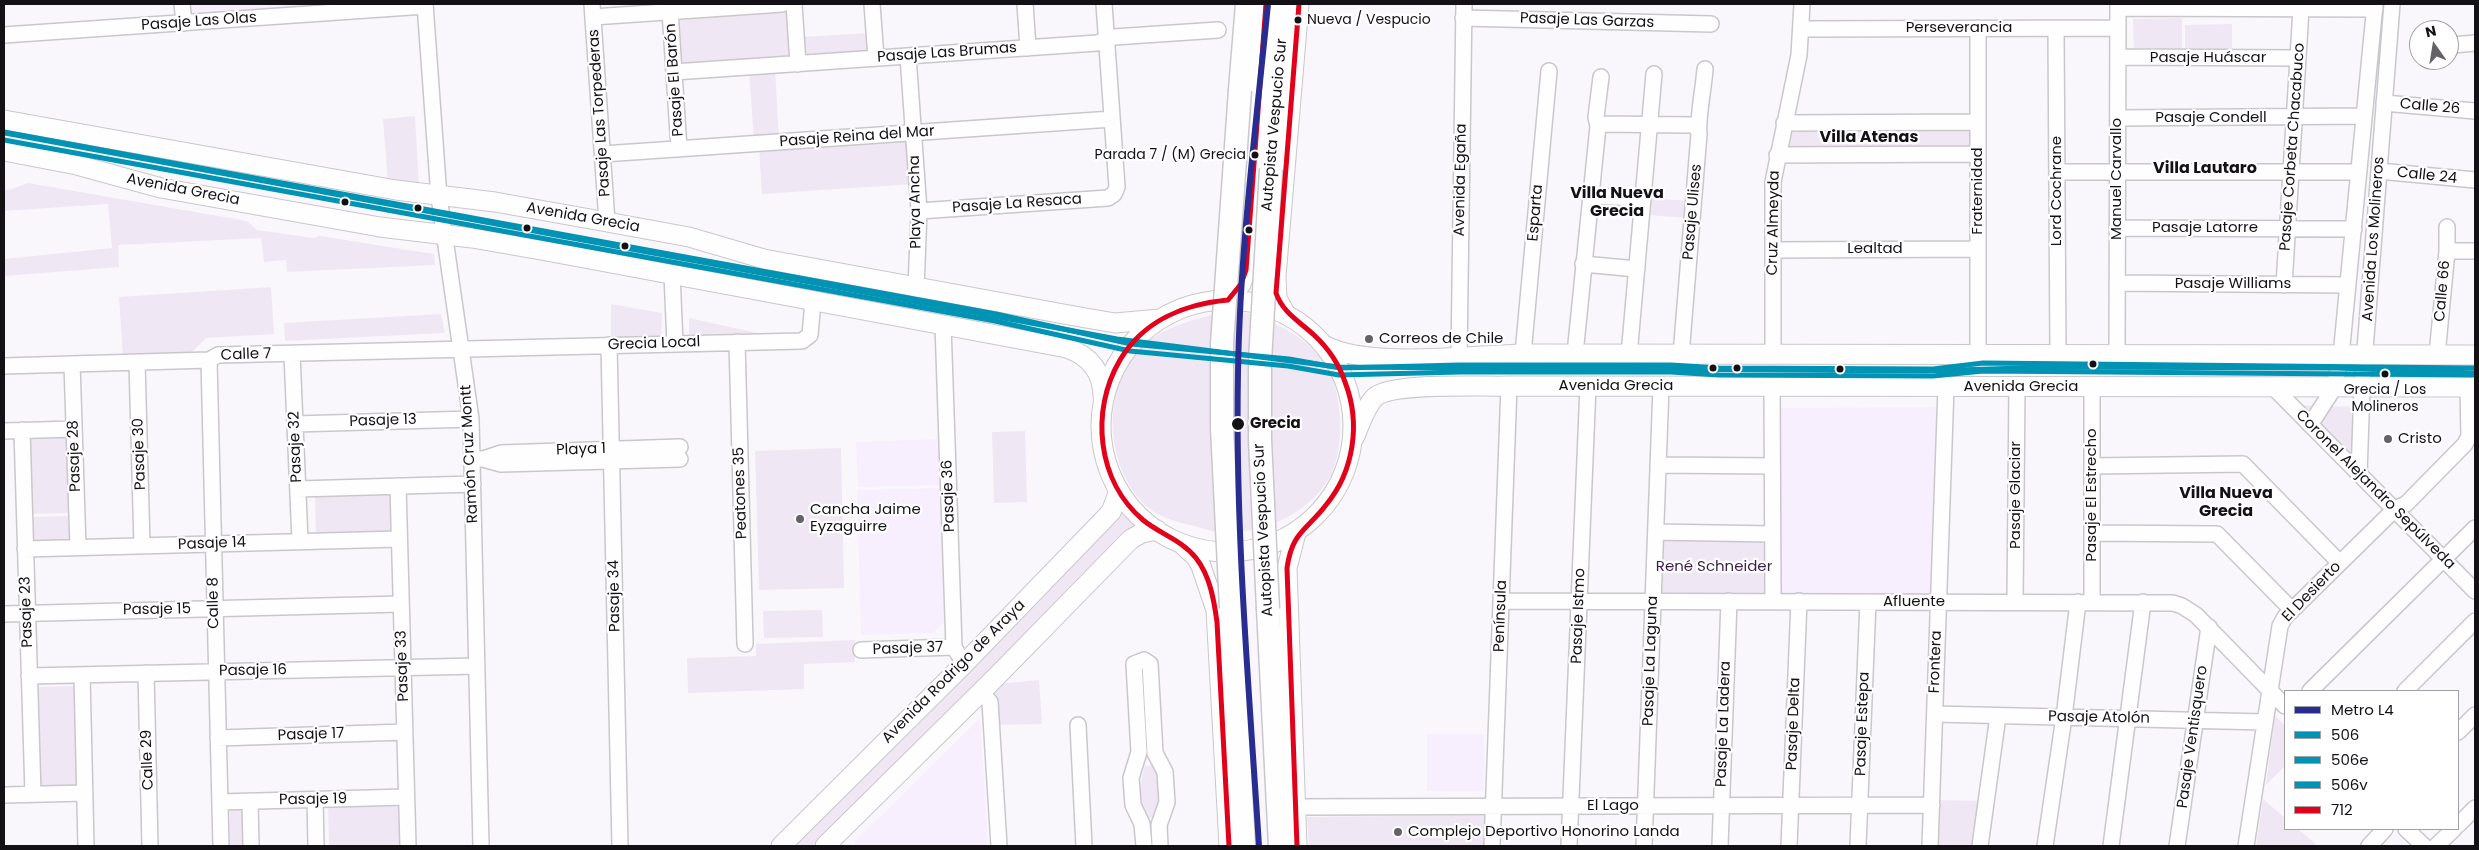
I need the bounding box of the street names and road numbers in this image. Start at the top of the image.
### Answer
street label: Pasaje Las Olas [141,9,257,35]
street label: Pasaje Las Garzas [1519,10,1655,32]
street label: Perseverancia [1906,19,2012,37]
street label: Pasaje El Barón [662,23,688,137]
street label: Pasaje Las Torpederas [585,29,615,197]
street label: Autopista Vespucio Sur [1258,38,1292,212]
street label: Pasaje Las Brumas [877,39,1017,67]
street label: Pasaje Corbeta Chacabuco [2277,42,2309,252]
street label: Pasaje Huáscar [2150,49,2266,67]
street label: Calle 26 [2399,95,2461,119]
street label: Pasaje Condell [2155,109,2267,127]
street label: Manuel Carvallo [2108,118,2126,240]
street label: Pasaje Reina del Mar [779,123,935,151]
street label: Avenida Egaña [1451,123,1471,237]
street label: Lord Cochrane [2048,136,2066,246]
street label: Fraternidad [1969,147,1987,235]
street label: Playa Ancha [906,155,926,249]
street label: Avenida Los Molineros [2359,156,2389,322]
street label: Pasaje Ulises [1680,163,1706,261]
street label: Calle 24 [2396,164,2458,188]
street label: Avenida Grecia [125,170,241,210]
street label: Cruz Almeyda [1764,170,1784,276]
street label: Esparta [1525,184,1547,242]
street label: Pasaje La Resaca [951,190,1083,218]
street label: Avenida Grecia [525,199,641,237]
street label: Pasaje Latorre [2152,219,2258,237]
street label: Lealtad [1847,240,1903,258]
street label: Calle 66 [2431,260,2455,322]
street label: Pasaje Williams [2175,275,2291,293]
street label: Grecia Local [607,333,701,355]
street label: Calle 7 [220,345,272,365]
street label: Avenida Grecia [1559,377,1673,395]
street label: Avenida Grecia [1964,378,2078,396]
street label: Ramón Cruz Montt [457,384,483,524]
street label: Coronel Alejandro Sepúlveda [2291,406,2459,574]
street label: Pasaje 32 [286,411,306,483]
street label: Pasaje 13 [349,411,417,431]
street label: Pasaje 30 [130,418,150,490]
street label: Pasaje 28 [65,420,85,492]
street label: Pasaje El Estrecho [2083,428,2101,562]
street label: Playa 1 [556,440,606,460]
street label: Pasaje Glaciar [2007,441,2025,549]
street label: Autopista Vespucio Sur [1250,443,1278,617]
street label: Peatones 35 [730,447,752,539]
street label: Pasaje 36 [939,460,959,532]
street label: Pasaje 14 [178,534,246,554]
street label: El Desierto [2279,558,2345,626]
street label: Pasaje 34 [605,560,625,632]
street label: Pasaje Istmo [1568,568,1590,664]
street label: Pasaje 23 [17,576,37,648]
street label: Calle 8 [205,577,223,629]
street label: Península [1491,580,1511,652]
street label: Afluente [1883,593,1945,611]
street label: Pasaje La Laguna [1640,595,1662,727]
street label: Avenida Rodrigo de Araya [879,597,1029,747]
street label: Pasaje 15 [123,600,191,620]
street label: Pasaje 33 [393,630,413,702]
street label: Frontera [1926,630,1946,694]
street label: Pasaje 37 [872,639,944,659]
street label: Pasaje 16 [219,661,287,681]
street label: Pasaje La Ladera [1713,661,1735,787]
street label: Pasaje Ventisquero [2174,664,2212,810]
street label: Pasaje Estepa [1852,672,1874,776]
street label: Pasaje Delta [1783,677,1805,771]
street label: Pasaje Atolón [2048,708,2150,728]
street label: Pasaje 17 [277,725,345,745]
street label: Calle 29 [138,729,158,791]
street label: Pasaje 19 [279,790,347,810]
street label: El Lago [1587,797,1639,815]

